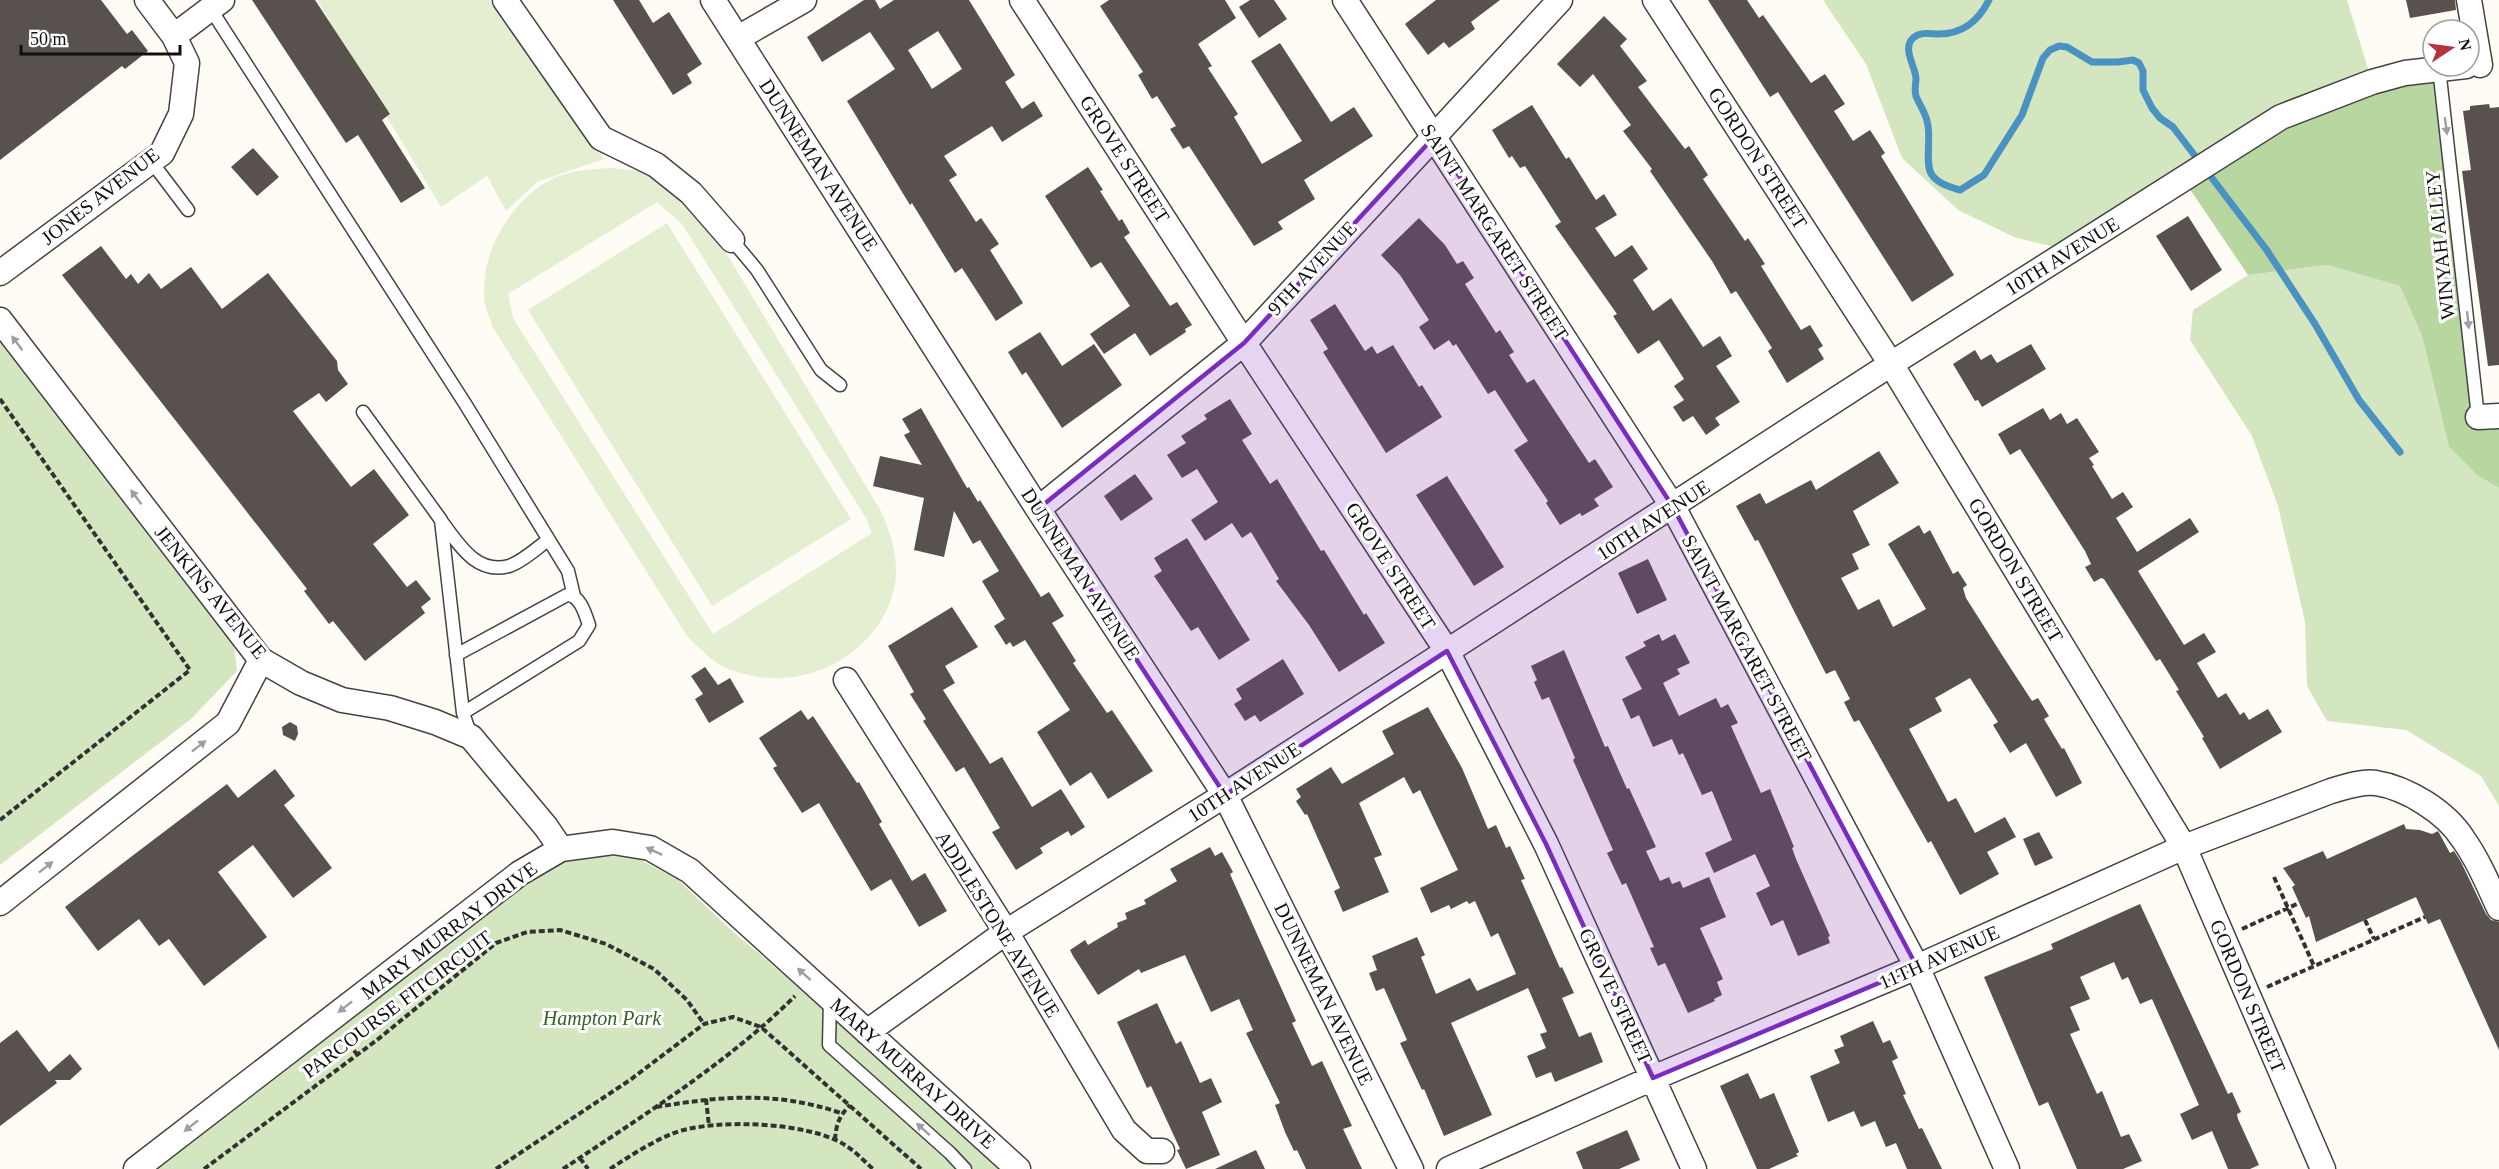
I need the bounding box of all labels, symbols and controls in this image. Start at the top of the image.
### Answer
scale bar [21,18,180,56]
north arrow [2421,18,2481,78]
text: 50 m [30,29,67,49]
text: N [2456,37,2475,53]
street label: DUNNEMAN AVENUE [755,75,883,255]
street label: GORDON STREET [1704,83,1812,233]
street label: GROVE STREET [1076,91,1174,227]
one-way arrow [2441,117,2451,136]
street label: SAINT MARGARET STREET [1417,120,1573,344]
street label: JONES AVENUE [37,143,163,249]
street label: WINYAH ALLEY [2421,169,2459,321]
street label: 10TH AVENUE [2001,212,2123,300]
street label: 9TH AVENUE [1263,217,1361,319]
one-way arrow [2463,311,2473,330]
one-way arrow [12,335,24,350]
street label: 10TH AVENUE [1592,475,1714,565]
street label: DUNNEMAN AVENUE [1017,484,1145,664]
one-way arrow [130,490,142,506]
street label: GORDON STREET [1964,494,2068,646]
street label: GROVE STREET [1342,498,1440,634]
street label: JENKINS AVENUE [151,521,271,663]
street label: SAINT MARGARET STREET [1678,531,1816,765]
street label: 10TH AVENUE [1183,737,1305,827]
one-way arrow [191,739,207,752]
street label: ADDLESTONE AVENUE [932,827,1064,1021]
one-way arrow [645,847,663,857]
street label: MARY MURRAY DRIVE [357,857,541,1003]
one-way arrow [38,860,54,873]
street label: DUNNEMAN AVENUE [1270,899,1378,1089]
street label: GORDON STREET [2206,916,2290,1076]
street label: 11TH AVENUE [1875,921,2003,993]
street label: GROVE STREET [1575,925,1657,1067]
street label: PARCOURSE FITCIRCUIT [298,926,496,1082]
one-way arrow [797,968,812,981]
street label: MARY MURRAY DRIVE [826,993,1000,1153]
one-way arrow [338,1001,353,1013]
park label: Hampton Park [542,1007,662,1030]
one-way arrow [183,1120,199,1133]
one-way arrow [915,1122,930,1136]

